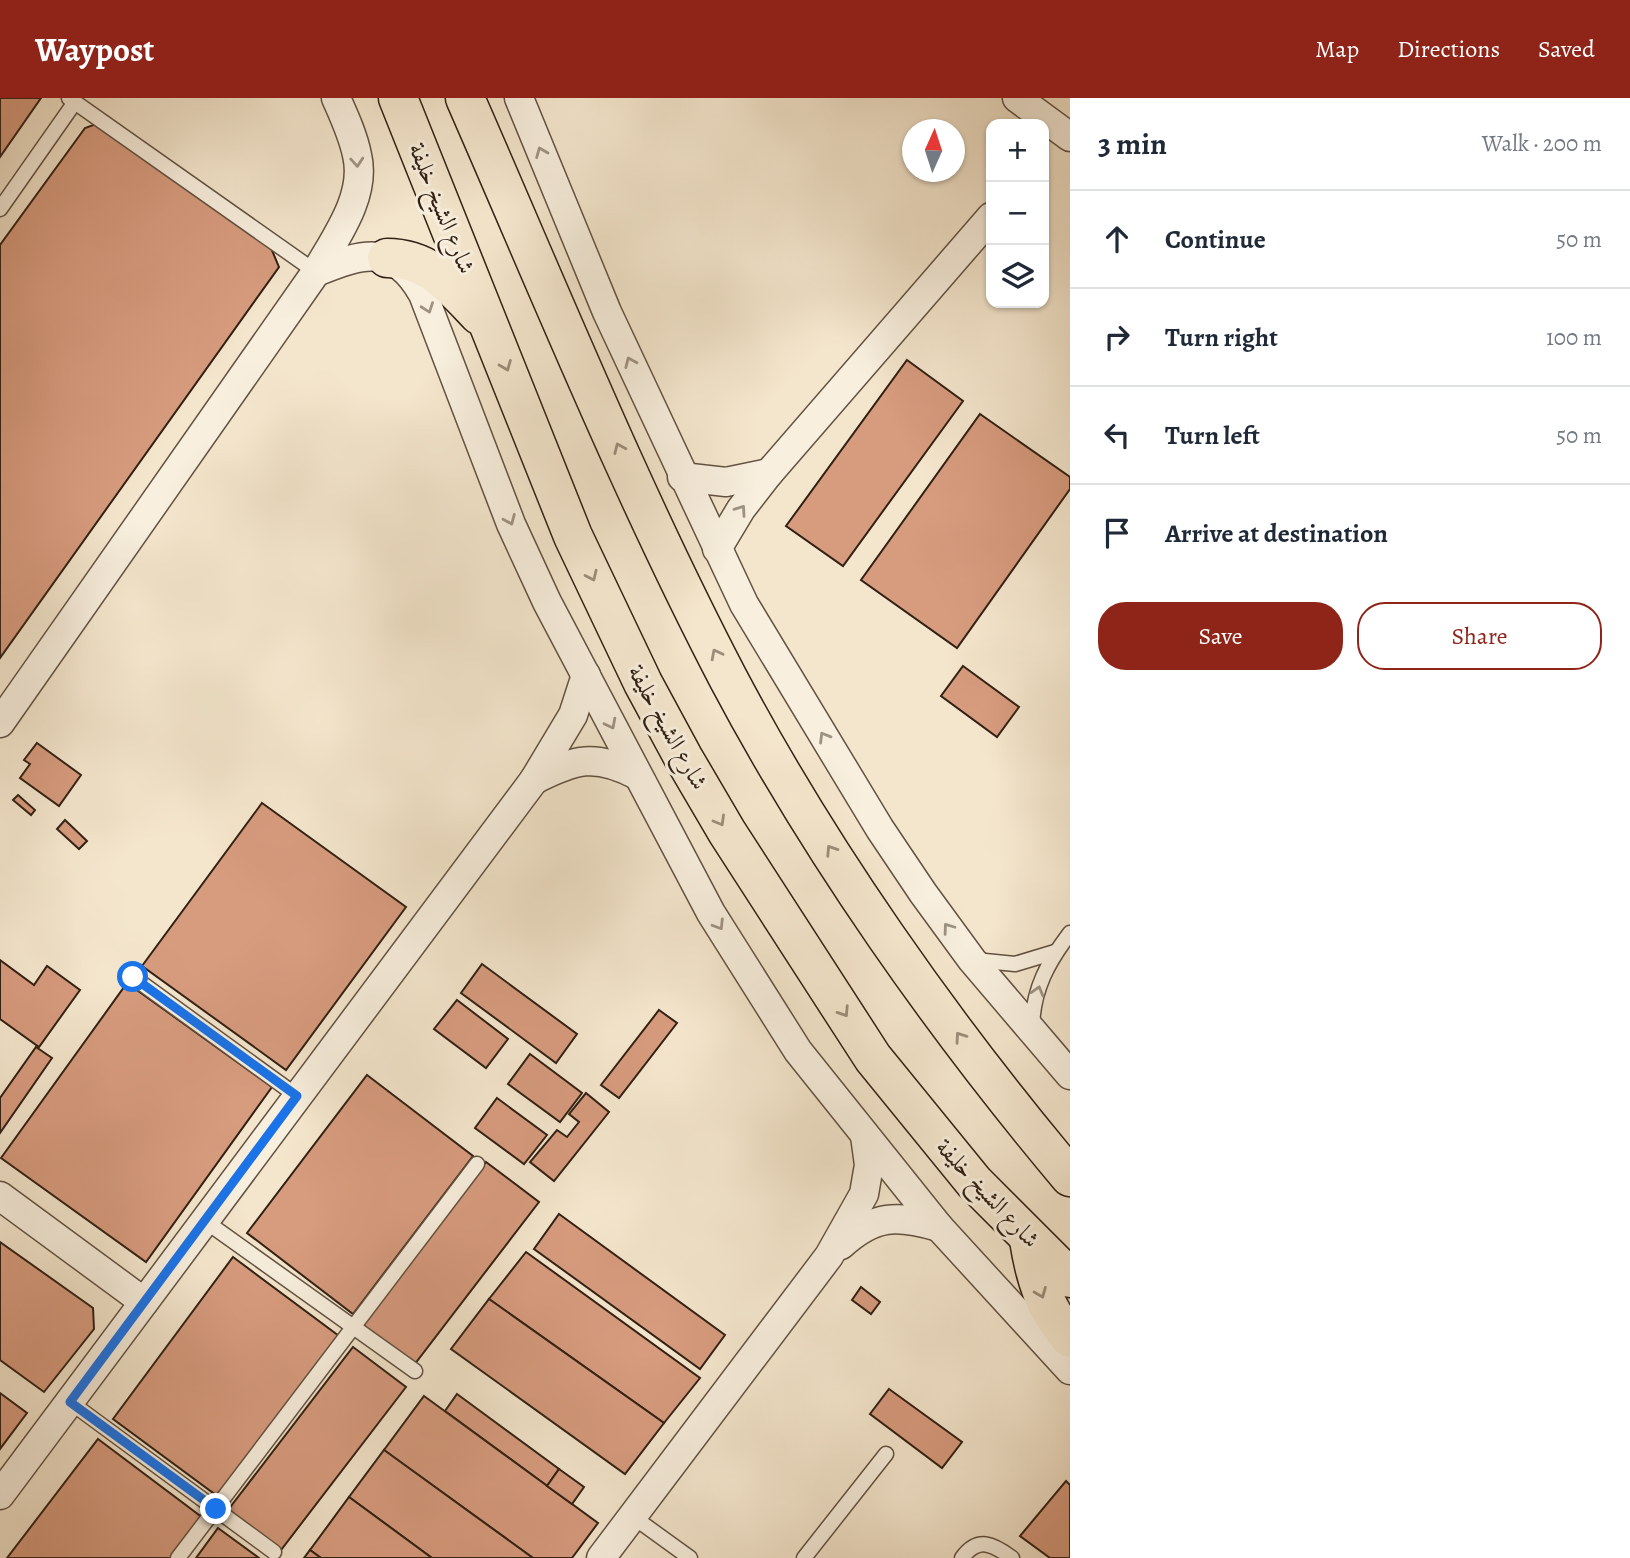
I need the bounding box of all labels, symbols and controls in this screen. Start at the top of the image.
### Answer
text: Waypost [35,27,154,72]
text: Map [1315,33,1359,65]
text: Directions [1397,33,1500,65]
text: Saved [1538,33,1595,65]
north arrow [902,119,965,182]
map controls [986,119,1049,308]
button: + [986,119,1049,182]
text: 3 min [1098,124,1167,164]
text: Walk · 200 m [1482,128,1602,159]
street label: شارع الشيخ خليفة [397,138,483,280]
one-way arrow [535,147,549,160]
one-way arrow [349,157,364,168]
button: − [986,182,1049,245]
icon: ahead [1098,220,1136,258]
text: Continue [1165,222,1266,257]
text: 50 m [1556,224,1602,255]
button: layers [986,245,1049,308]
one-way arrow [420,302,434,314]
icon: right [1098,318,1136,356]
text: Turn right [1165,320,1278,355]
text: 100 m [1546,322,1602,353]
one-way arrow [624,357,638,369]
one-way arrow [497,359,511,371]
icon: left [1098,416,1136,454]
text: Turn left [1165,418,1260,453]
text: 50 m [1556,420,1602,451]
one-way arrow [613,443,627,455]
one-way arrow [733,505,745,518]
one-way arrow [502,513,516,526]
icon: arrive [1098,514,1136,552]
text: Arrive at destination [1165,516,1388,551]
one-way arrow [584,569,598,581]
button: Save [1098,602,1343,670]
button: Share [1357,602,1602,670]
one-way arrow [710,649,724,661]
street label: شارع الشيخ خليفة [616,659,716,798]
one-way arrow [603,717,617,729]
one-way arrow [820,732,833,745]
one-way arrow [712,813,725,826]
one-way arrow [826,845,839,858]
one-way arrow [710,917,723,930]
one-way arrow [944,923,957,936]
route start [117,961,148,992]
one-way arrow [1029,986,1044,998]
one-way arrow [835,1004,848,1017]
one-way arrow [956,1032,968,1045]
street label: شارع الشيخ خليفة [925,1131,1047,1258]
one-way arrow [1033,1286,1047,1298]
route end [200,1493,231,1524]

